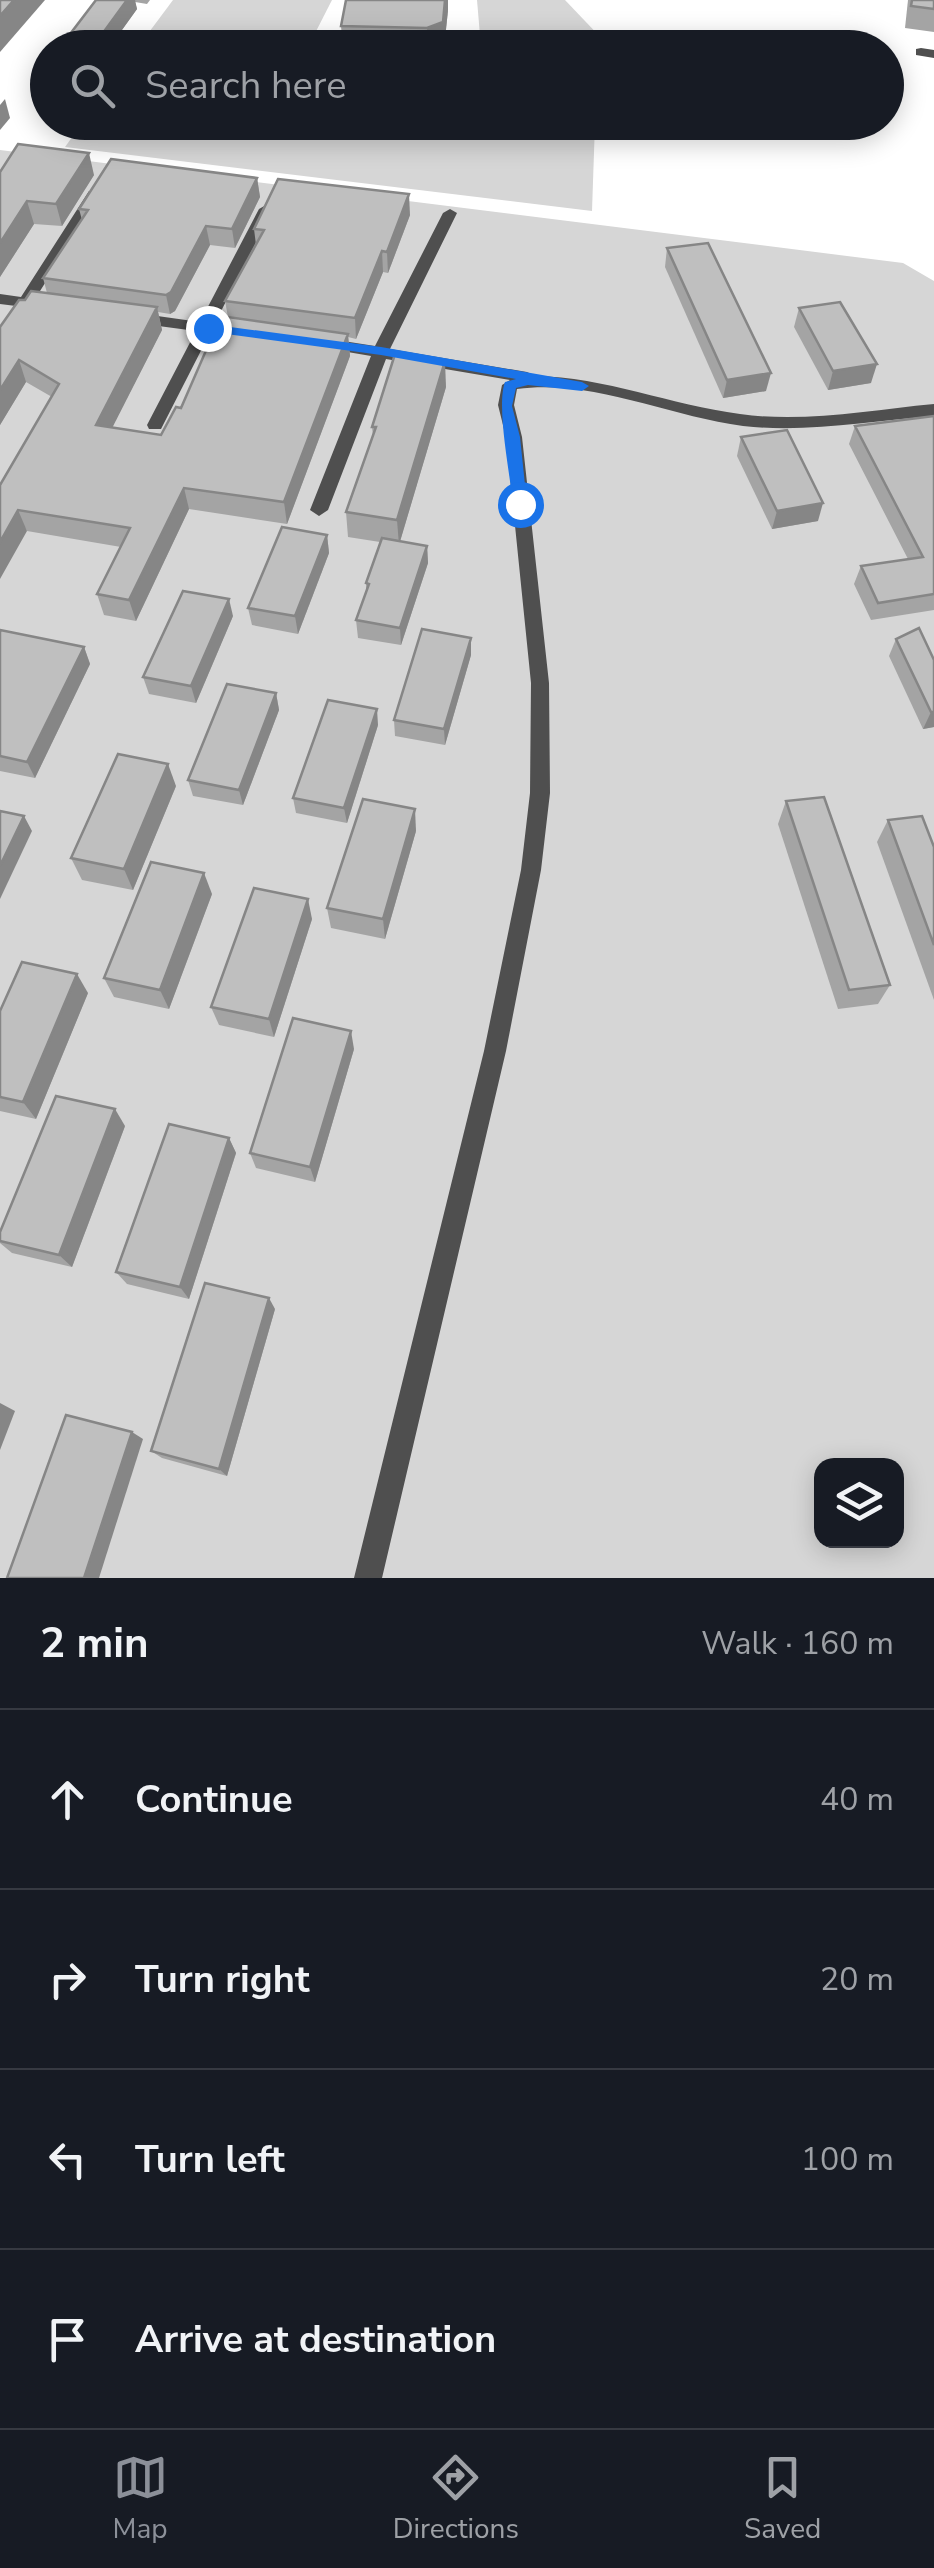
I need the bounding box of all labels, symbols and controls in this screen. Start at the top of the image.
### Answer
search box [30,30,904,140]
icon: search [65,58,120,113]
text: Search here [145,60,346,111]
route end [186,306,232,352]
route start [498,482,544,528]
map controls [814,1458,904,1548]
button: layers [814,1458,904,1548]
text: 2 min [40,1615,149,1672]
text: Walk · 160 m [701,1622,894,1665]
icon: ahead [40,1772,95,1827]
text: Continue [135,1774,293,1825]
text: 40 m [820,1778,894,1821]
icon: right [40,1952,95,2007]
text: Turn right [135,1954,310,2005]
text: 20 m [820,1958,894,2001]
icon: left [40,2132,95,2187]
text: Turn left [135,2134,285,2185]
text: 100 m [801,2138,894,2181]
icon: arrive [40,2312,95,2367]
text: Arrive at destination [135,2314,496,2365]
tab: Map [113,2450,168,2548]
tab: Directions [393,2450,519,2548]
tab: Saved [744,2450,821,2548]

